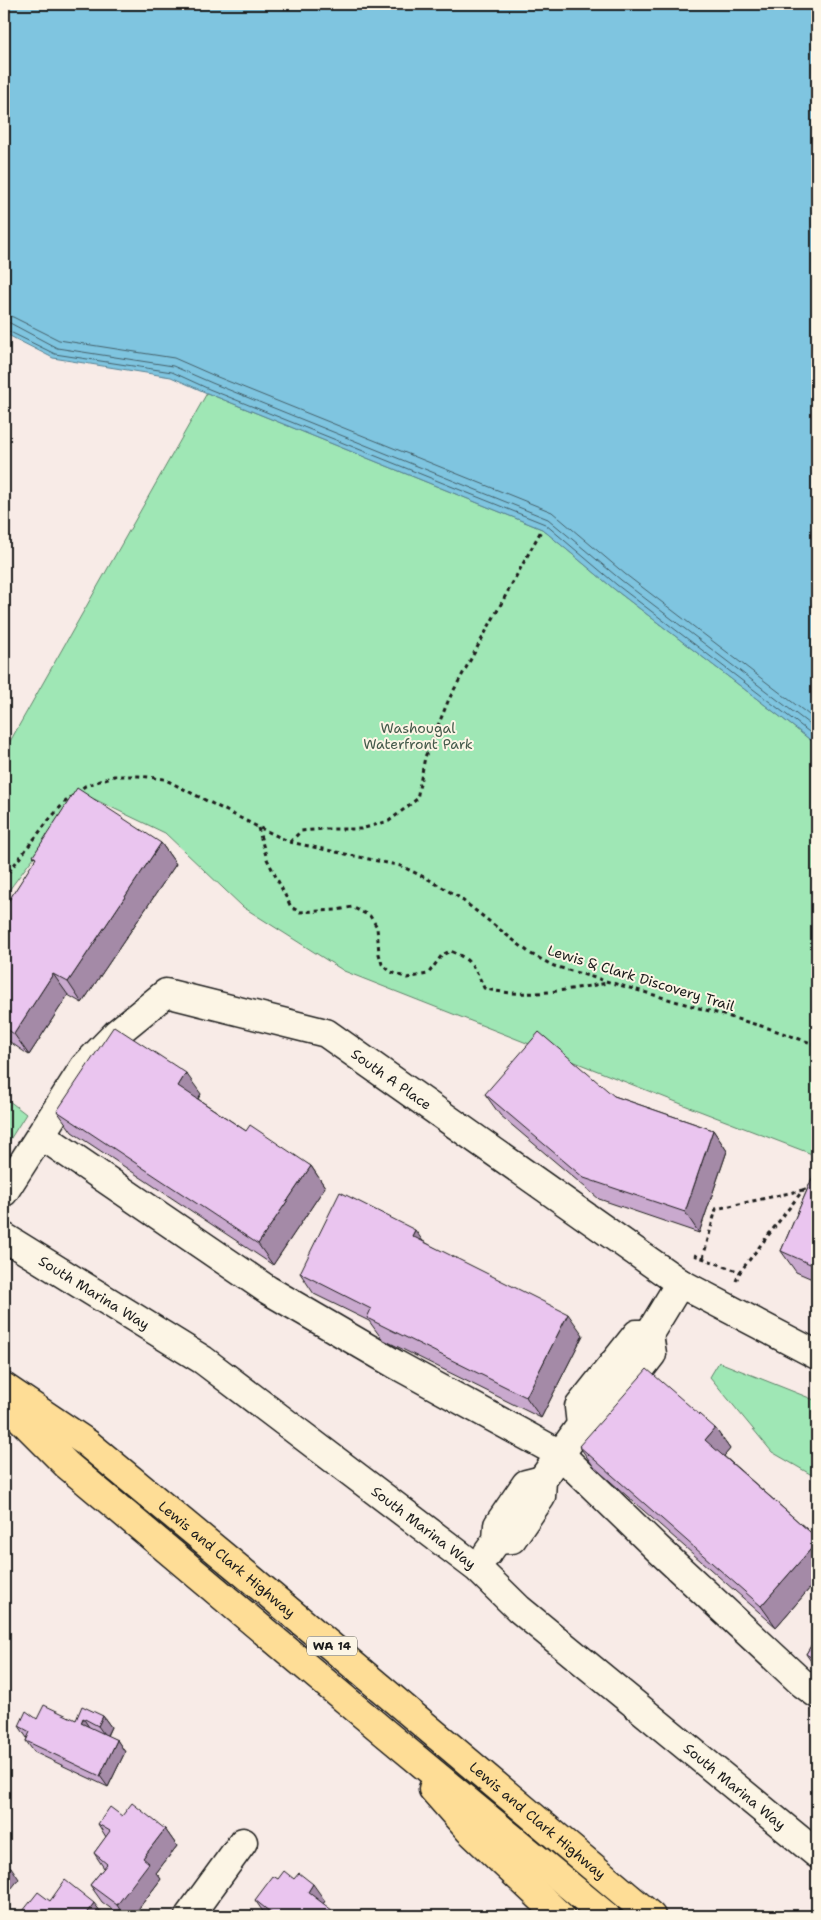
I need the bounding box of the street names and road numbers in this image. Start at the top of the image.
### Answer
street label: Lewis & Clark Discovery Trail [545,941,738,1015]
street label: South A Place [348,1045,435,1114]
street label: South Marina Way [35,1252,153,1334]
street label: South Marina Way [368,1482,480,1573]
street label: Lewis and Clark Highway [155,1497,299,1621]
road number: WA 14 [307,1636,357,1655]
street label: South Marina Way [680,1739,790,1834]
street label: Lewis and Clark Highway [466,1758,610,1883]

